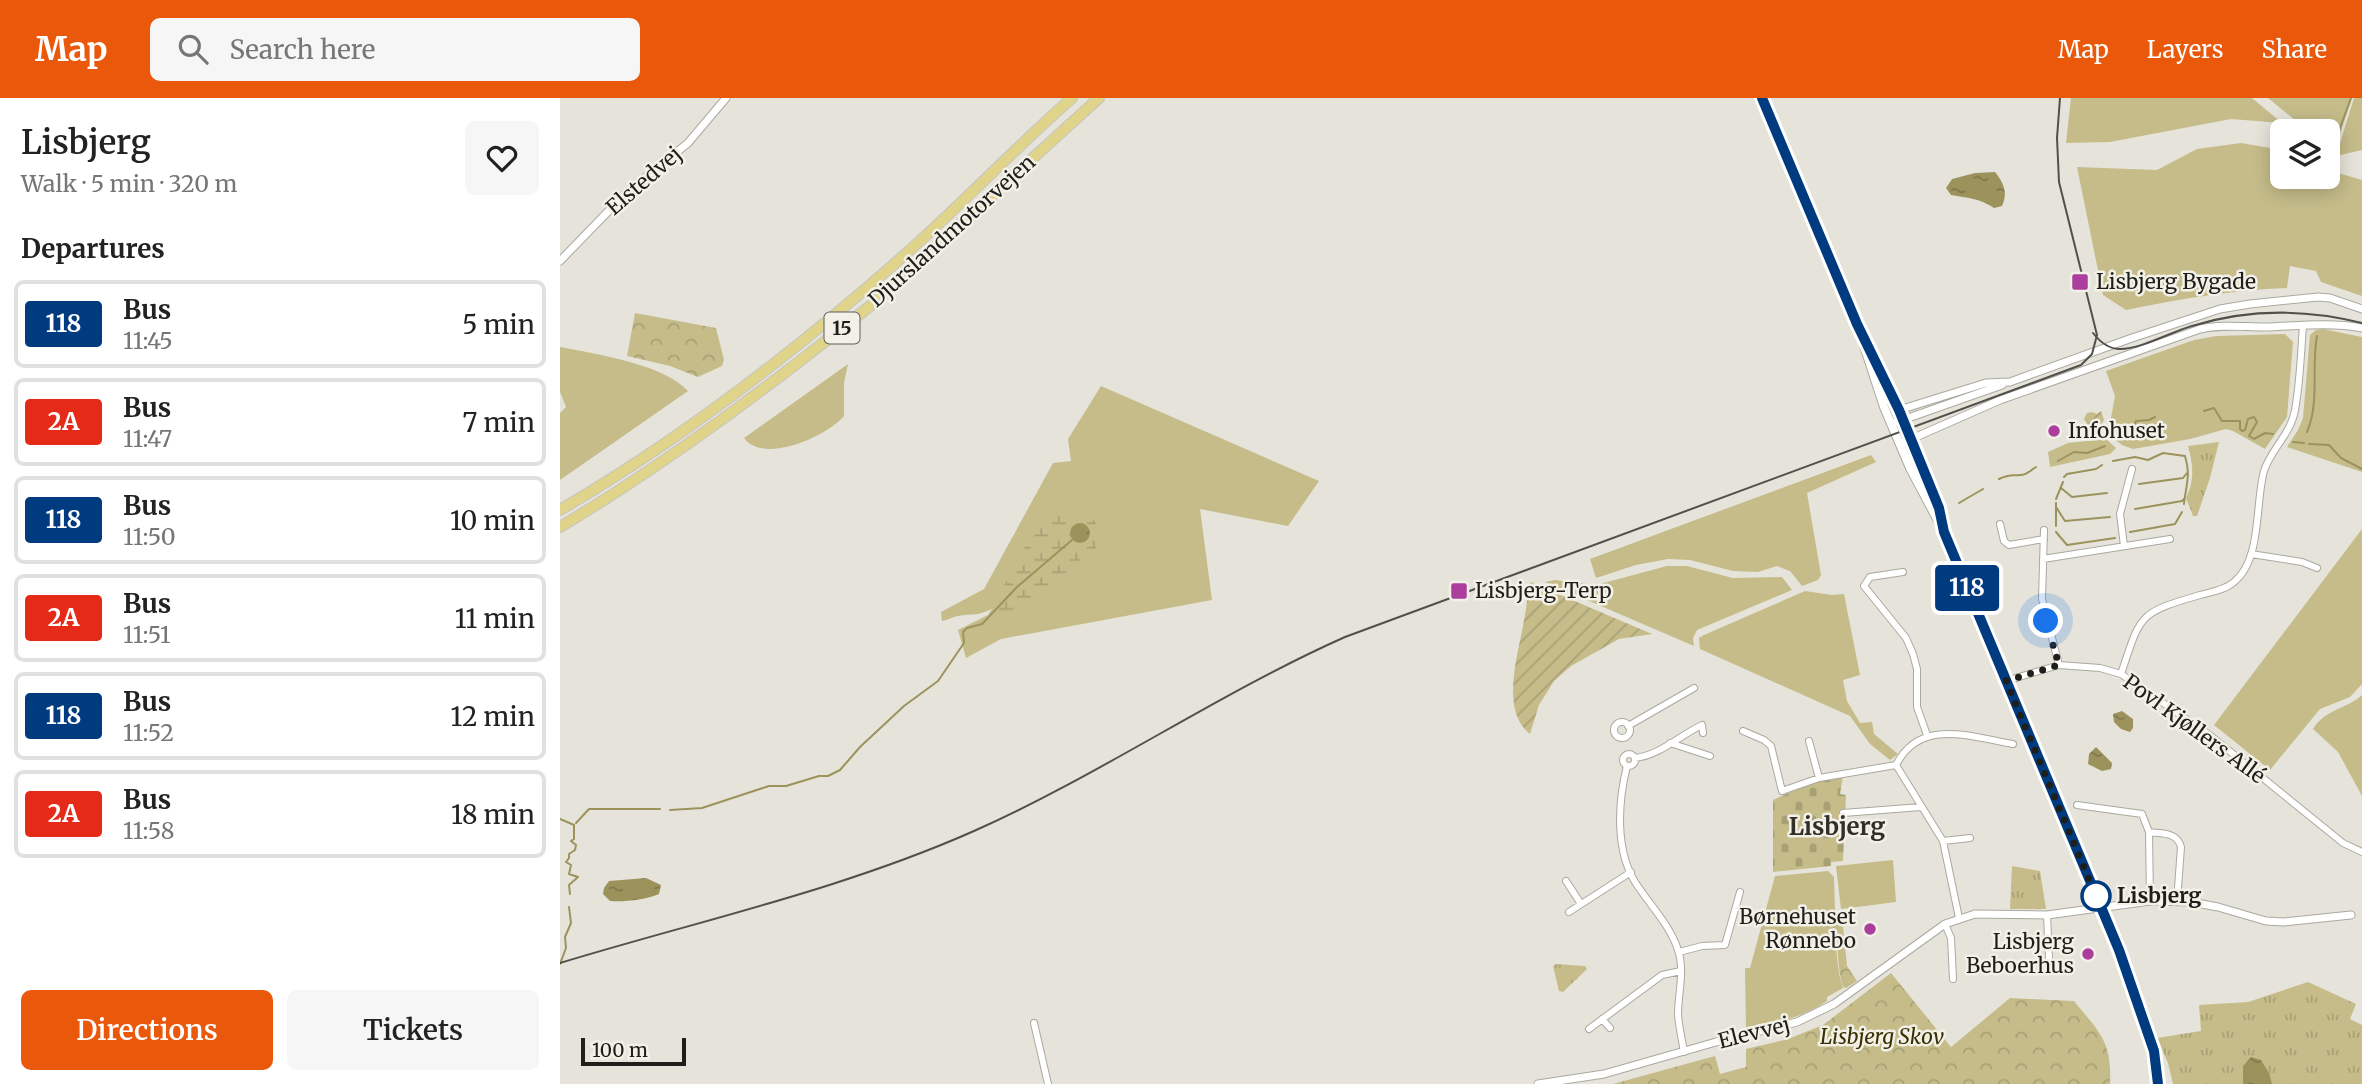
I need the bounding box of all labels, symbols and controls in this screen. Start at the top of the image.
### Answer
search box [150,18,640,81]
text: Map [35,29,108,70]
icon: search [174,30,212,68]
text: Search here [230,33,375,66]
text: Map [2058,34,2109,65]
text: Layers [2147,34,2223,65]
text: Share [2261,34,2327,65]
map controls [2270,119,2340,189]
button: layers [2270,119,2340,189]
button: heart [465,121,539,195]
text: Lisbjerg [21,122,151,163]
street label: Elstedvej [600,140,687,221]
street label: Djurslandmotorvejen [863,148,1041,313]
text: Walk · 5 min · 320 m [21,169,237,198]
text: Departures [21,232,165,265]
place label: Lisbjerg Bygade [2096,268,2256,295]
marker: Lisbjerg Bygade [2070,272,2090,292]
text: Bus [123,293,171,326]
text: 118 [46,308,81,339]
text: 5 min [462,308,535,341]
road number: 15 [824,312,860,344]
text: 11:45 [123,326,173,355]
text: Bus [123,391,171,424]
text: 2A [48,406,79,437]
text: 7 min [463,406,535,439]
place label: Infohuset [2068,417,2165,444]
marker: Infohuset [2046,423,2062,439]
text: 11:47 [123,424,172,453]
text: Bus [123,489,171,522]
text: 118 [46,504,81,535]
text: 10 min [450,504,535,537]
text: 11:50 [123,522,176,551]
line badge: 118 [1927,565,2007,611]
text: 118 [1949,572,1985,603]
place label: Lisbjerg-Terp [1475,577,1612,604]
marker: Lisbjerg-Terp [1449,581,1469,601]
text: Bus [123,587,171,620]
text: 2A [48,602,79,633]
text: 11 min [455,602,535,635]
your location [2028,603,2063,638]
text: 11:51 [123,620,170,649]
street label: Povl Kjøllers Allé [2118,668,2271,789]
text: Bus [123,685,171,718]
text: 118 [46,700,81,731]
text: 12 min [451,700,535,733]
text: 11:52 [123,718,174,747]
text: Bus [123,783,171,816]
text: 2A [48,798,79,829]
text: 18 min [451,798,535,831]
district label: Lisbjerg [1789,811,1885,842]
text: 11:58 [123,816,174,845]
marker: Lisbjerg [2081,881,2111,911]
place label: Lisbjerg [2117,882,2201,909]
place label: Børnehuset Rønnebo [1739,903,1856,954]
marker: Børnehuset Rønnebo [1862,921,1878,937]
place label: Lisbjerg Beboerhus [1966,928,2074,979]
marker: Lisbjerg Beboerhus [2080,946,2096,962]
button: Directions [21,990,273,1070]
button: Tickets [287,990,539,1070]
street label: Elevvej [1715,1011,1793,1054]
park label: Lisbjerg Skov [1820,1023,1944,1050]
scale bar [581,1035,686,1067]
text: 100 m [592,1038,648,1062]

